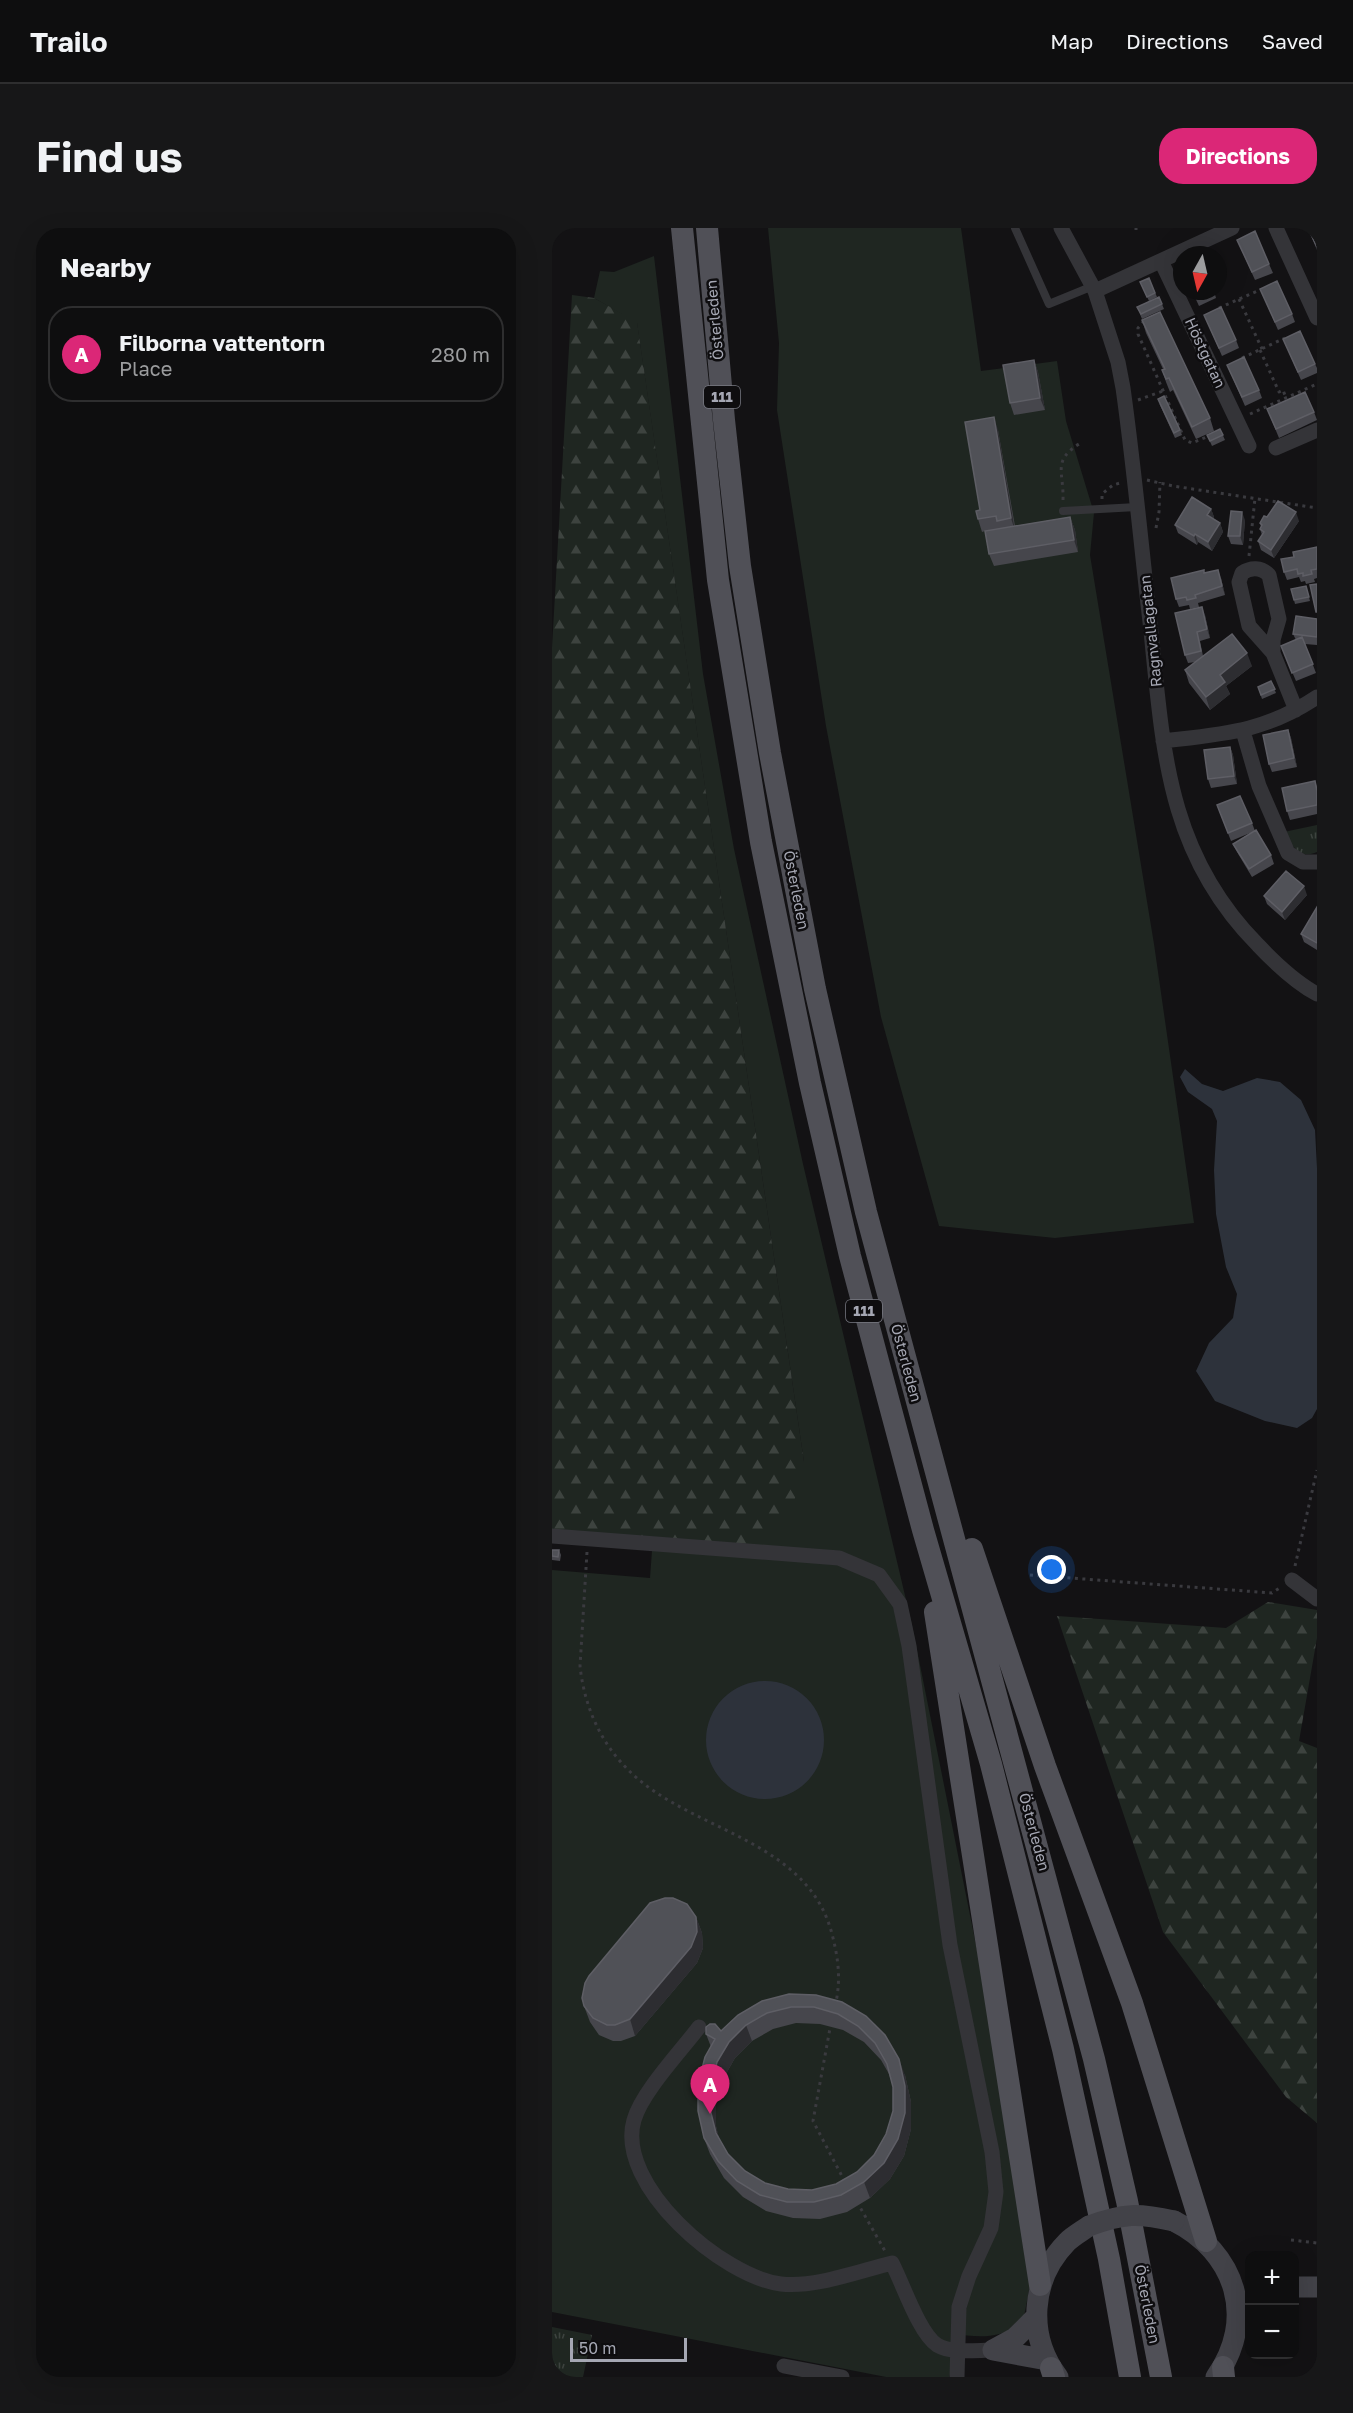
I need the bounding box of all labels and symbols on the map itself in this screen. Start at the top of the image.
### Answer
north arrow [1173,246,1227,300]
street label: Österleden [702,279,726,361]
street label: Höstgatan [1182,315,1230,391]
road number: 111 [704,386,740,408]
street label: Ragnvallagatan [1135,574,1165,688]
street label: Österleden [781,849,813,931]
road number: 111 [846,1300,882,1322]
street label: Österleden [888,1322,926,1404]
your location [1037,1555,1066,1584]
street label: Österleden [1016,1791,1054,1873]
pin: A [690,2064,730,2114]
street label: Österleden [1132,2263,1164,2345]
scale bar [570,2335,687,2362]

